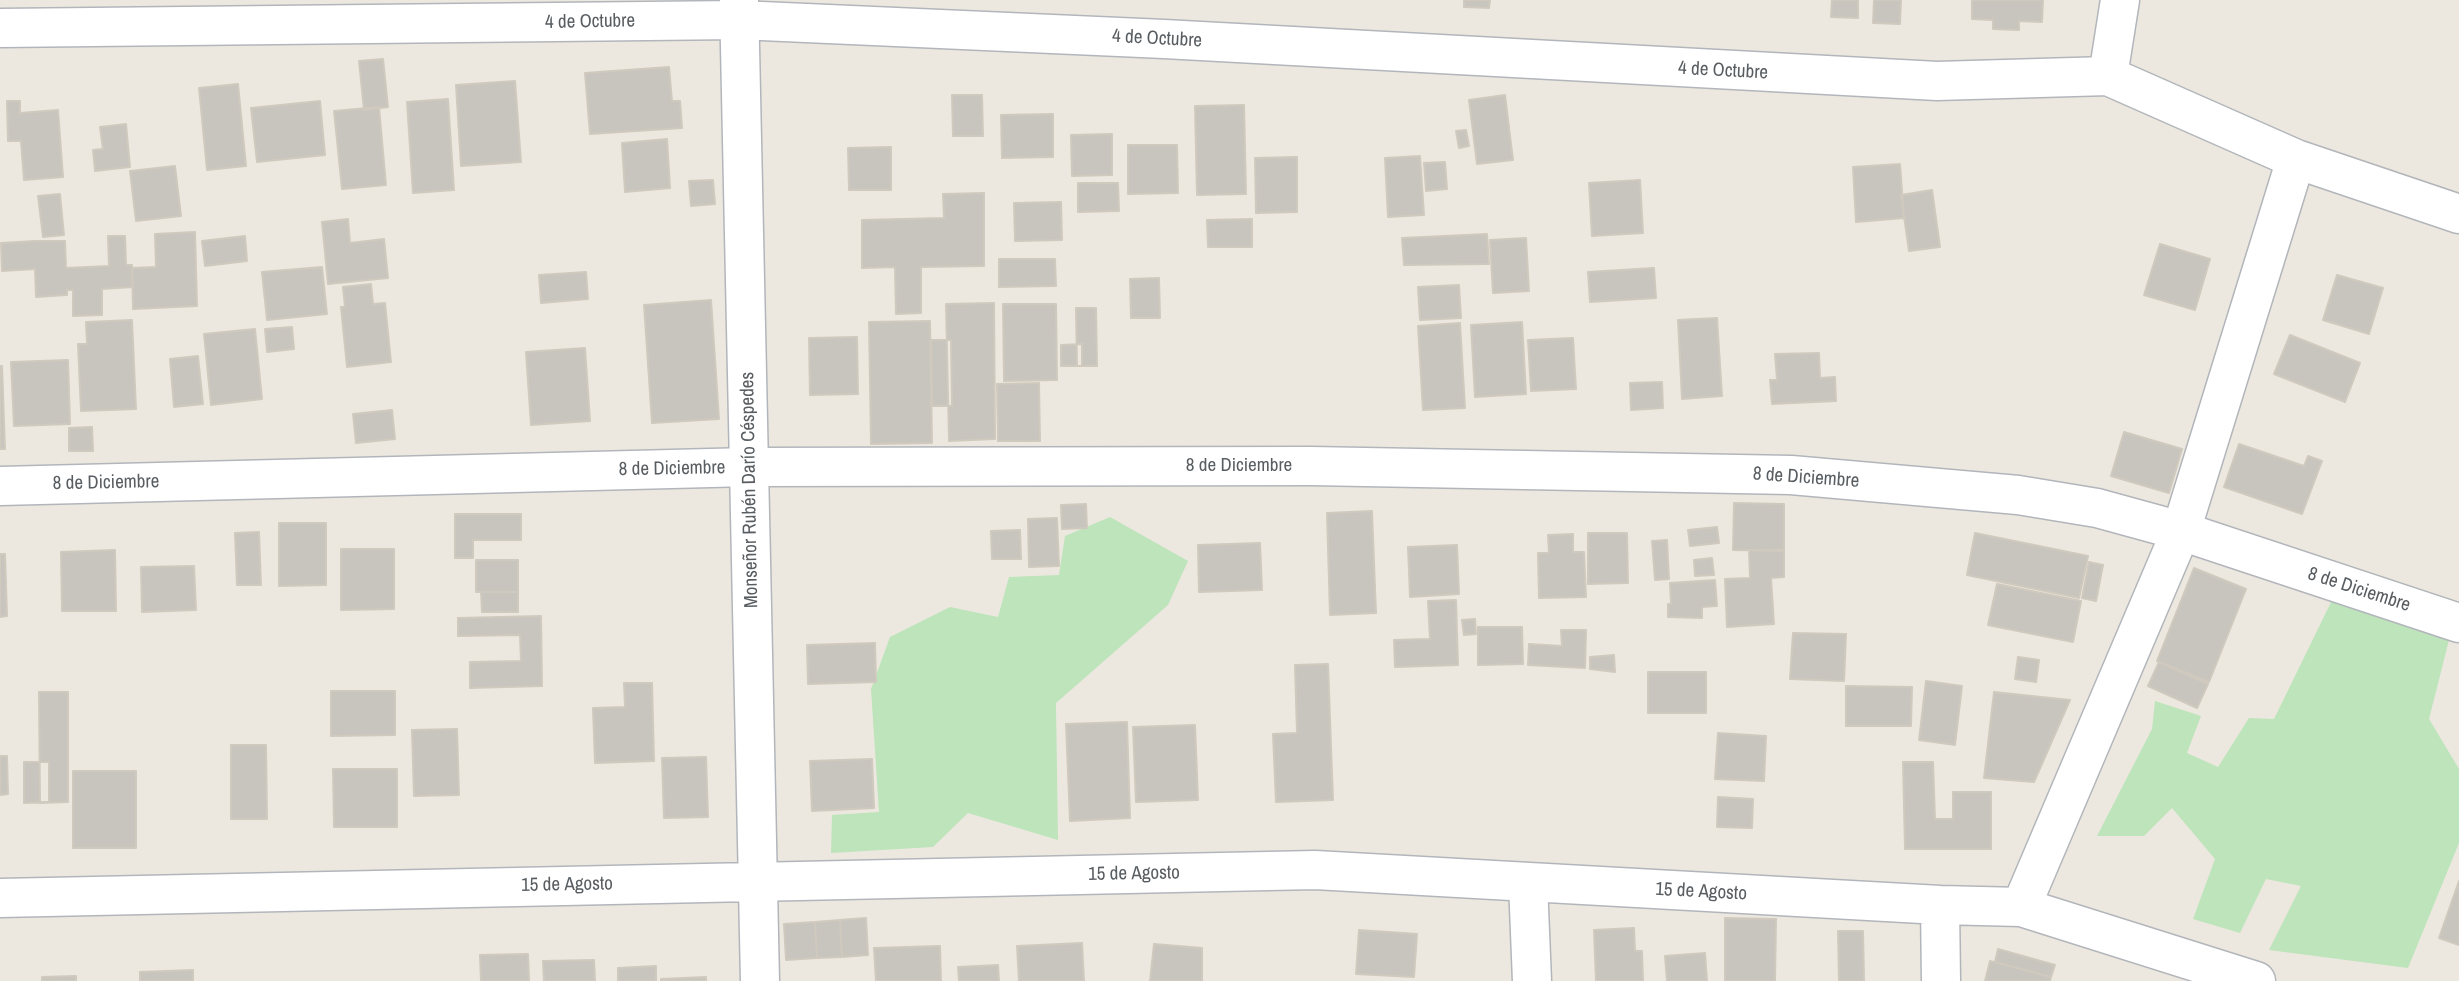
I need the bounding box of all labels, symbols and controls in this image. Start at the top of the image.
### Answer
street label: 4 de Octubre [545,10,635,34]
street label: 4 de Octubre [1111,25,1203,53]
street label: 4 de Octubre [1677,57,1769,85]
street label: Monseñor Rubén Darío Céspedes [737,372,763,608]
street label: 8 de Diciembre [1186,455,1292,477]
street label: 8 de Diciembre [619,457,725,481]
street label: 8 de Diciembre [1752,463,1860,493]
street label: 8 de Diciembre [53,471,159,495]
street label: 8 de Diciembre [2305,563,2413,617]
street label: 15 de Agosto [1088,862,1180,886]
street label: 15 de Agosto [521,873,613,897]
street label: 15 de Agosto [1655,878,1747,906]

